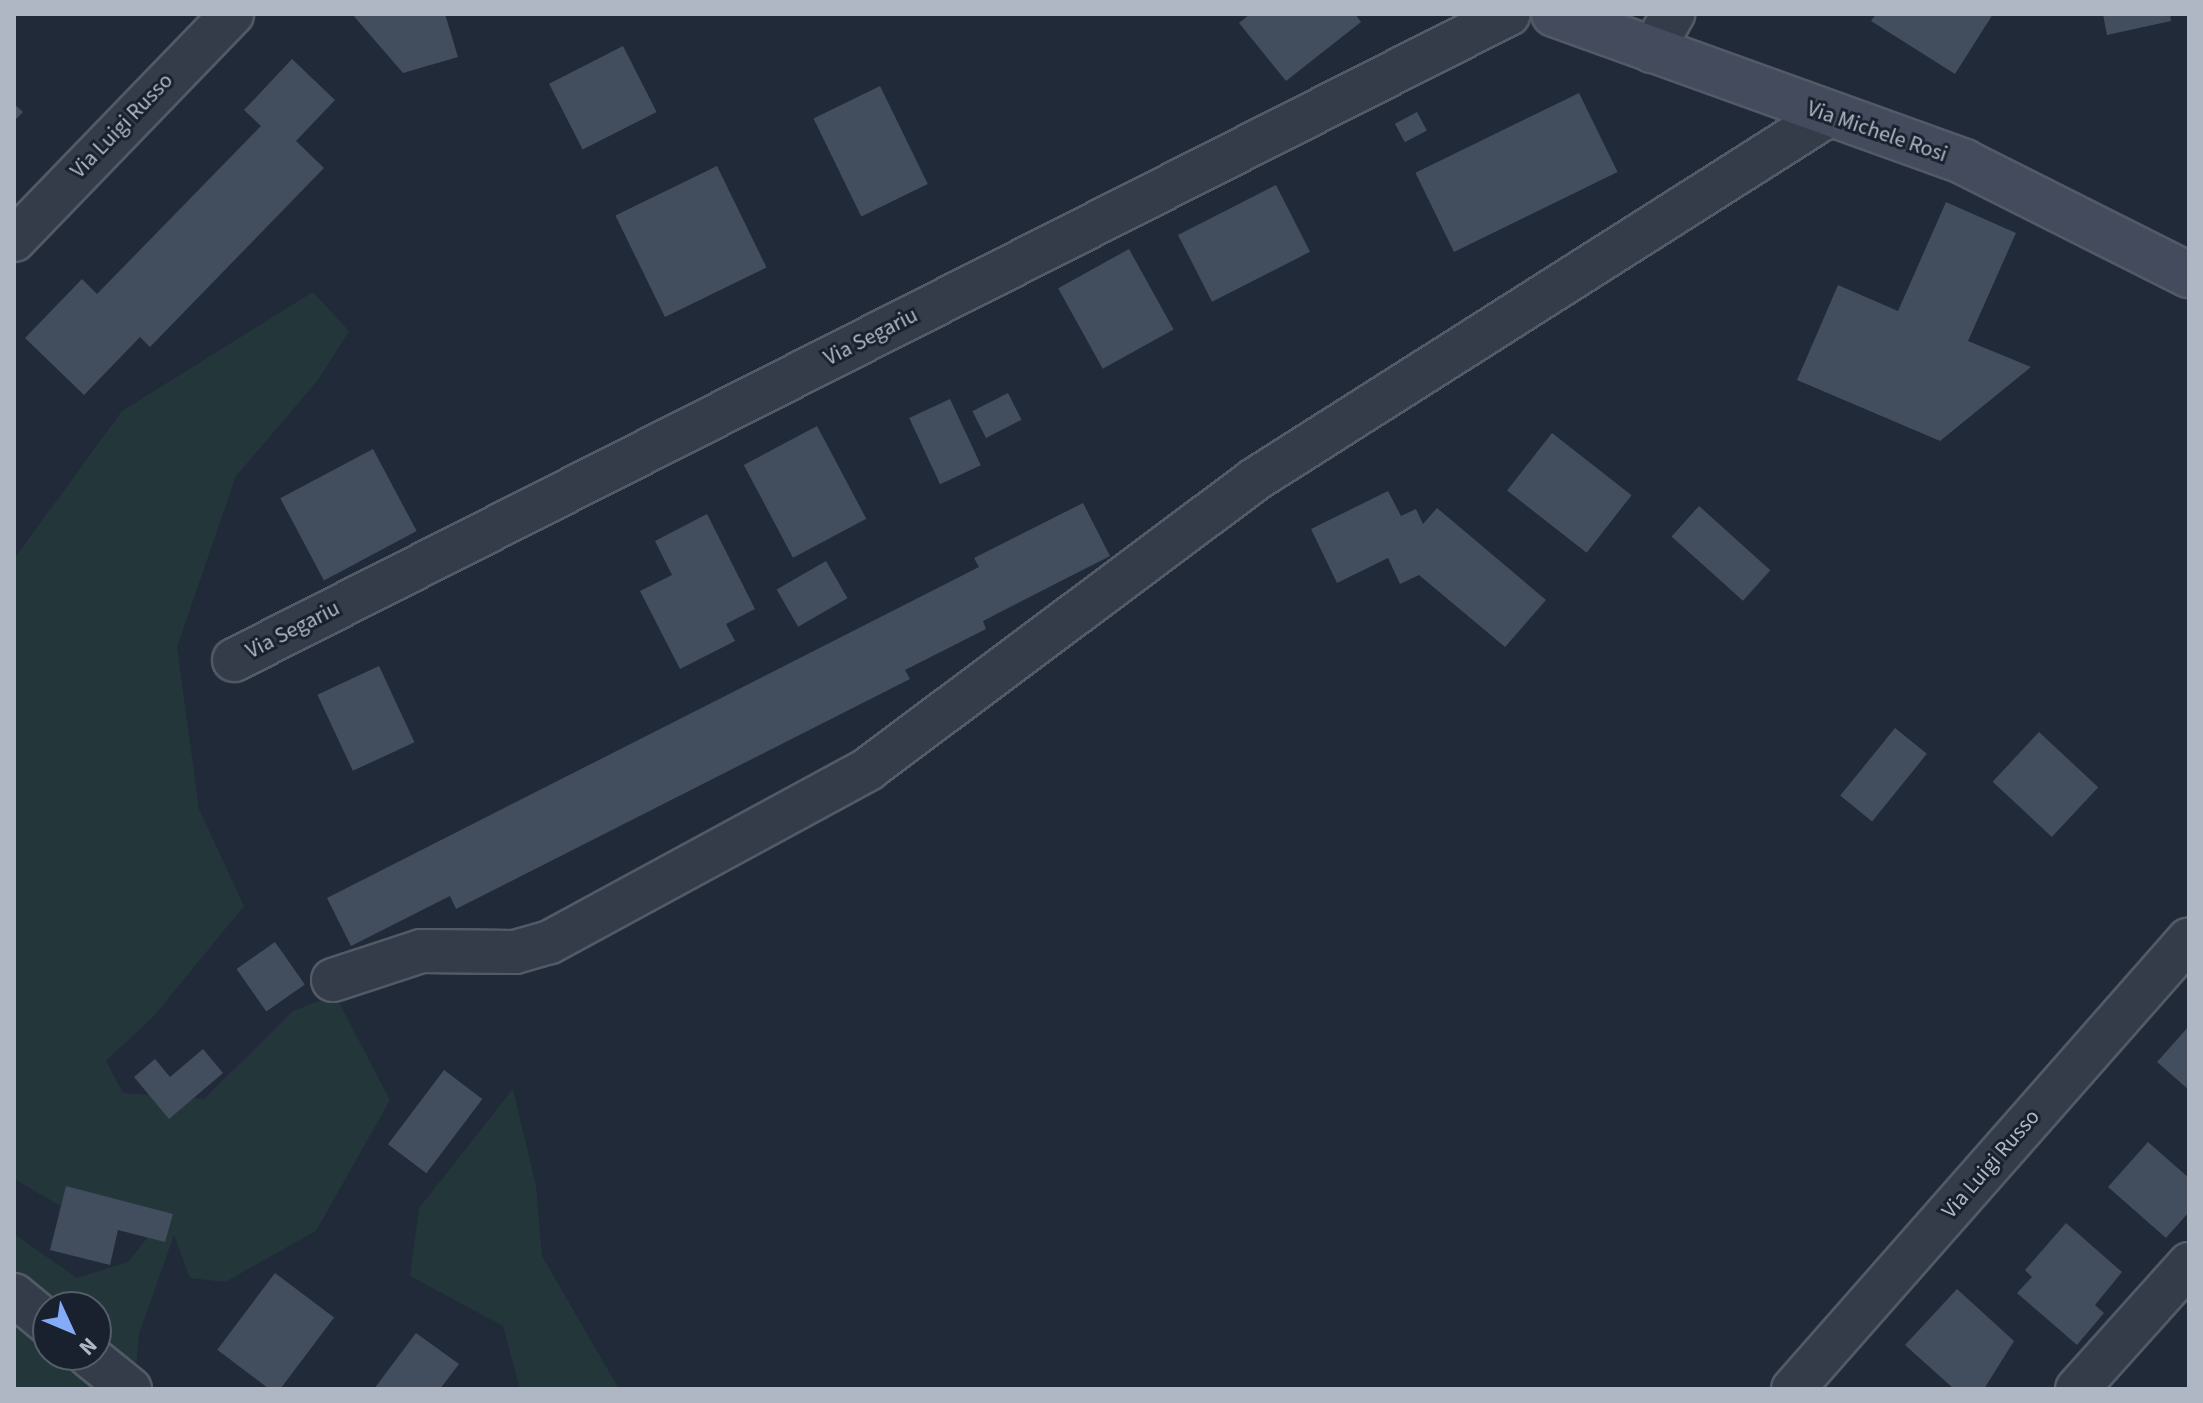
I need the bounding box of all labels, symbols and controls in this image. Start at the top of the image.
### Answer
street label: Via Luigi Russo [65,68,179,184]
street label: Via Michele Rosi [1804,96,1950,168]
street label: Via Segariu [820,302,922,372]
street label: Via Segariu [242,595,344,665]
street label: Via Luigi Russo [1936,1104,2046,1224]
north arrow [32,1291,112,1371]
text: N [71,1330,104,1363]

